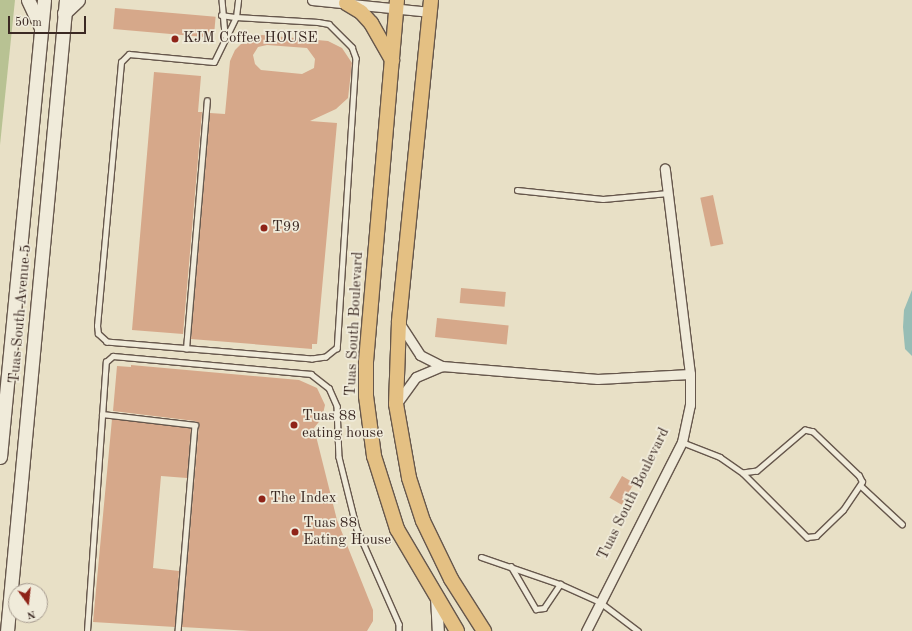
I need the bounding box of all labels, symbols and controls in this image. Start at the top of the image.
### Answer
scale bar [10,8,88,34]
text: 50 m [15,17,42,29]
place label: KJM Coffee HOUSE [183,30,318,48]
marker: KJM Coffee HOUSE [170,34,180,44]
place label: T99 [272,219,300,237]
marker: T99 [259,223,269,233]
street label: Tuas South Avenue 5 [6,244,36,384]
street label: Tuas South Boulevard [342,251,368,397]
place label: Tuas 88 eating house [302,407,383,442]
marker: Tuas 88 eating house [289,420,299,430]
street label: Tuas South Boulevard [594,425,674,563]
place label: The Index [270,490,337,508]
marker: The Index [257,494,267,504]
place label: Tuas 88 Eating House [303,514,391,549]
marker: Tuas 88 Eating House [290,527,300,537]
north arrow [8,583,48,623]
text: N [25,608,36,621]

